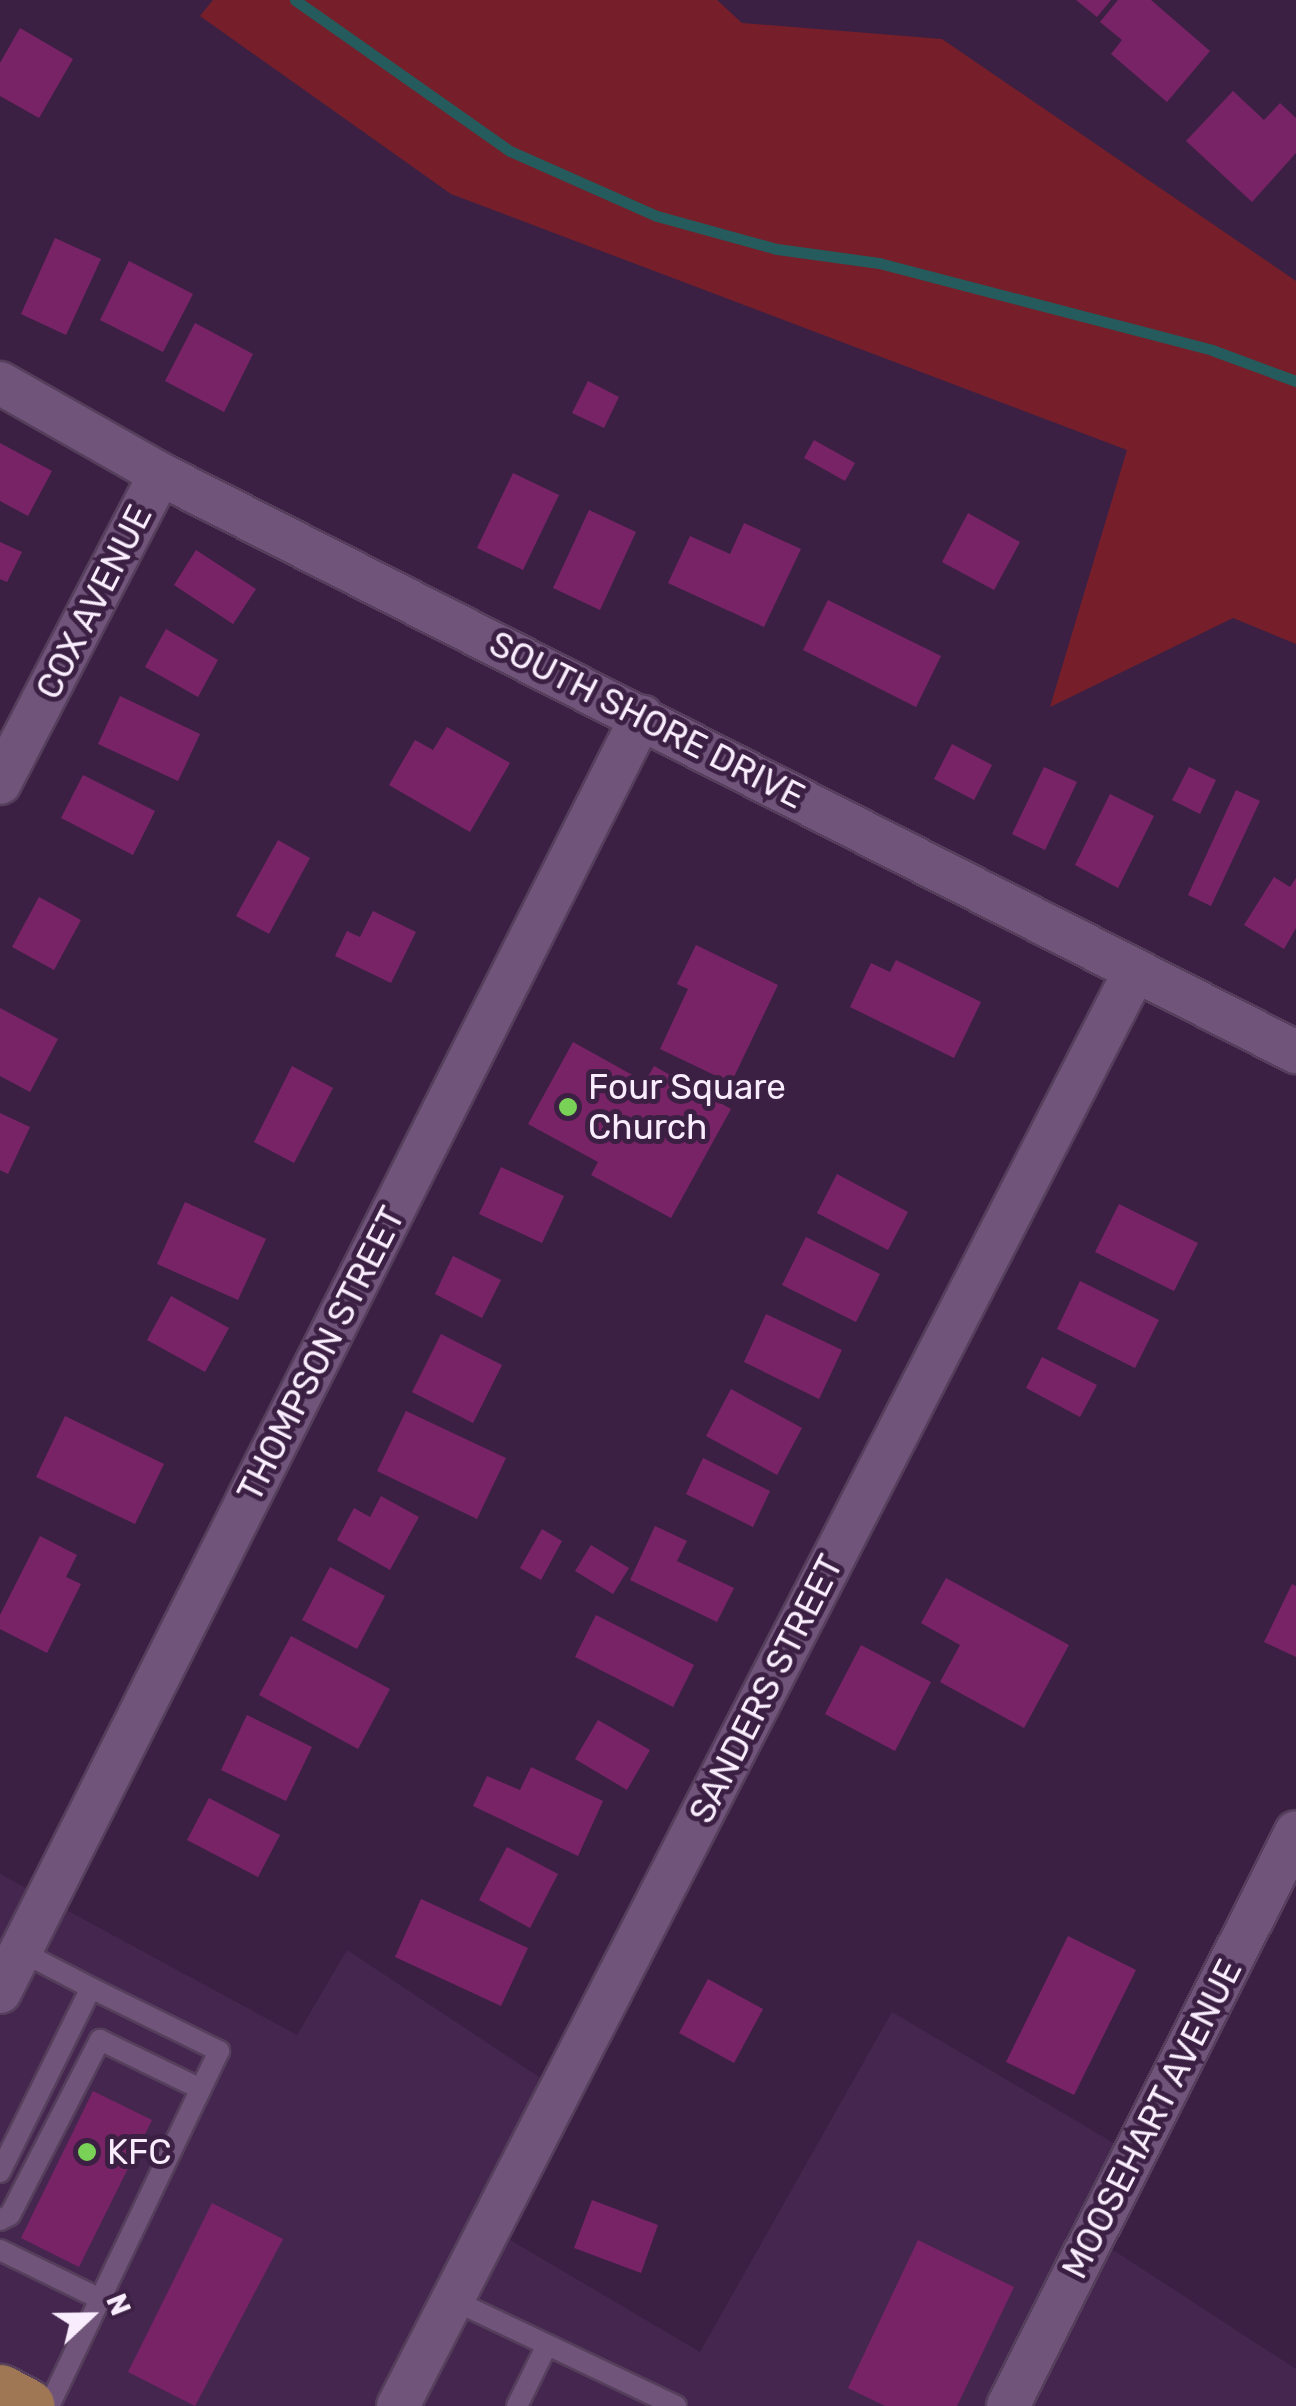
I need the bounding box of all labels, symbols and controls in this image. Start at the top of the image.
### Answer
street label: COX AVENUE [27,498,161,706]
street label: SOUTH SHORE DRIVE [483,622,811,818]
place label: Four Square Church [588,1066,787,1148]
marker: Four Square Church [557,1096,579,1118]
street label: THOMPSON STREET [229,1200,413,1508]
street label: SANDERS STREET [680,1548,852,1830]
street label: MOOSEHART AVENUE [1053,1952,1251,2286]
place label: KFC [107,2131,172,2173]
marker: KFC [76,2141,98,2163]
north arrow [40,2266,140,2366]
text: N [99,2289,137,2320]

